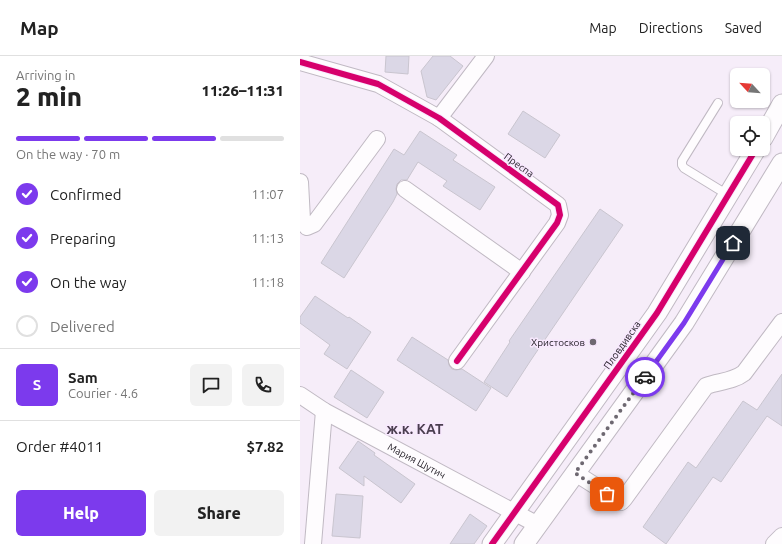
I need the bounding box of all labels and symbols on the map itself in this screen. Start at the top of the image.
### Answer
north arrow [730,68,770,108]
street label: Преспа [502,151,536,179]
pin [716,226,750,260]
street label: Пловдивска [601,319,643,371]
place label: Христосков [531,337,585,348]
marker: Христосков [588,337,598,347]
courier [625,357,665,397]
district label: ж.к. КАТ [387,421,444,437]
street label: Мария Шутич [386,441,448,480]
pin [590,477,624,511]

